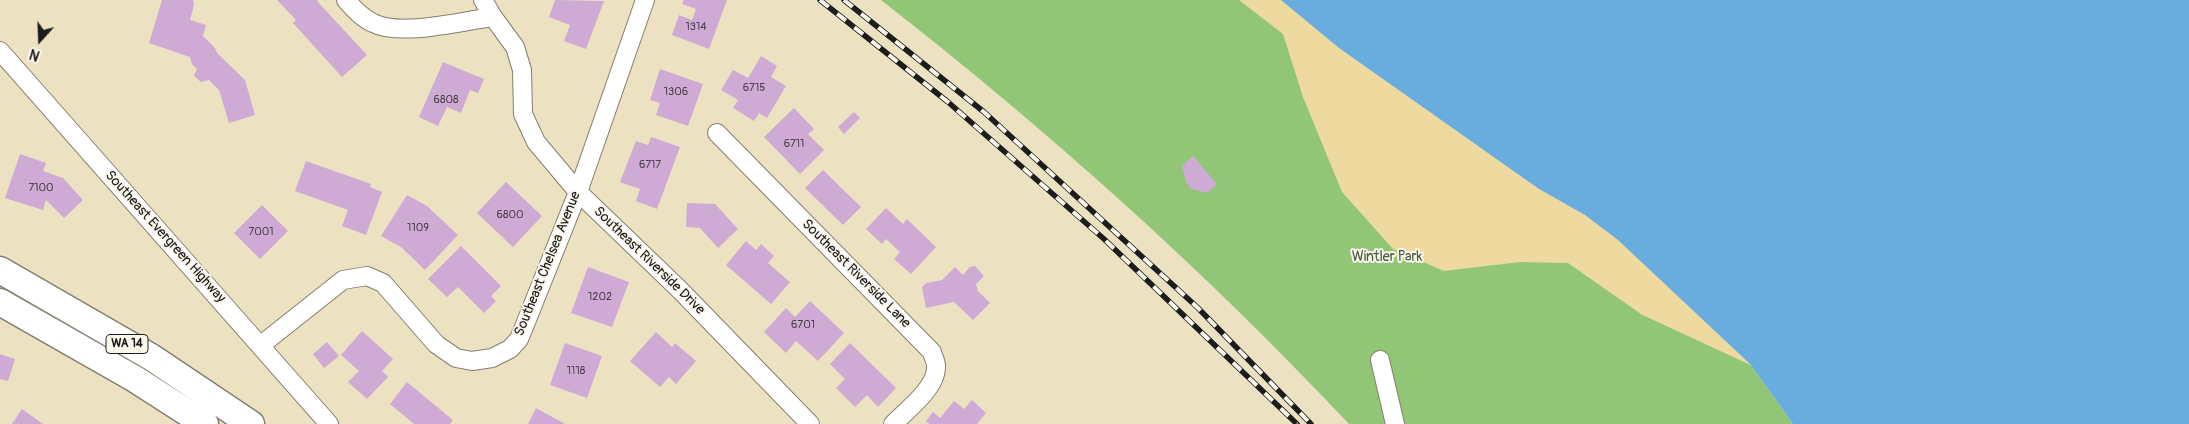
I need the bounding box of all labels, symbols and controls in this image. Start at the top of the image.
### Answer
north arrow [15,15,65,65]
house number: 1314 [685,20,707,34]
text: N [27,45,42,64]
house number: 6715 [743,81,765,95]
house number: 1306 [664,85,688,99]
house number: 6808 [433,93,459,107]
house number: 6711 [784,137,804,151]
house number: 6717 [639,158,661,172]
street label: Southeast Evergreen Highway [101,167,229,307]
house number: 7100 [28,181,54,195]
street label: Southeast Chelsea Avenue [511,189,585,339]
street label: Southeast Riverside Drive [590,204,708,318]
house number: 6800 [497,208,523,222]
street label: Southeast Riverside Lane [798,216,914,332]
house number: 1109 [407,221,429,235]
house number: 7001 [248,225,274,239]
park label: Wintler Park [1352,249,1422,265]
house number: 1202 [588,290,612,304]
house number: 6701 [791,318,815,332]
road number: WA 14 [106,334,148,354]
house number: 1118 [567,364,585,378]

